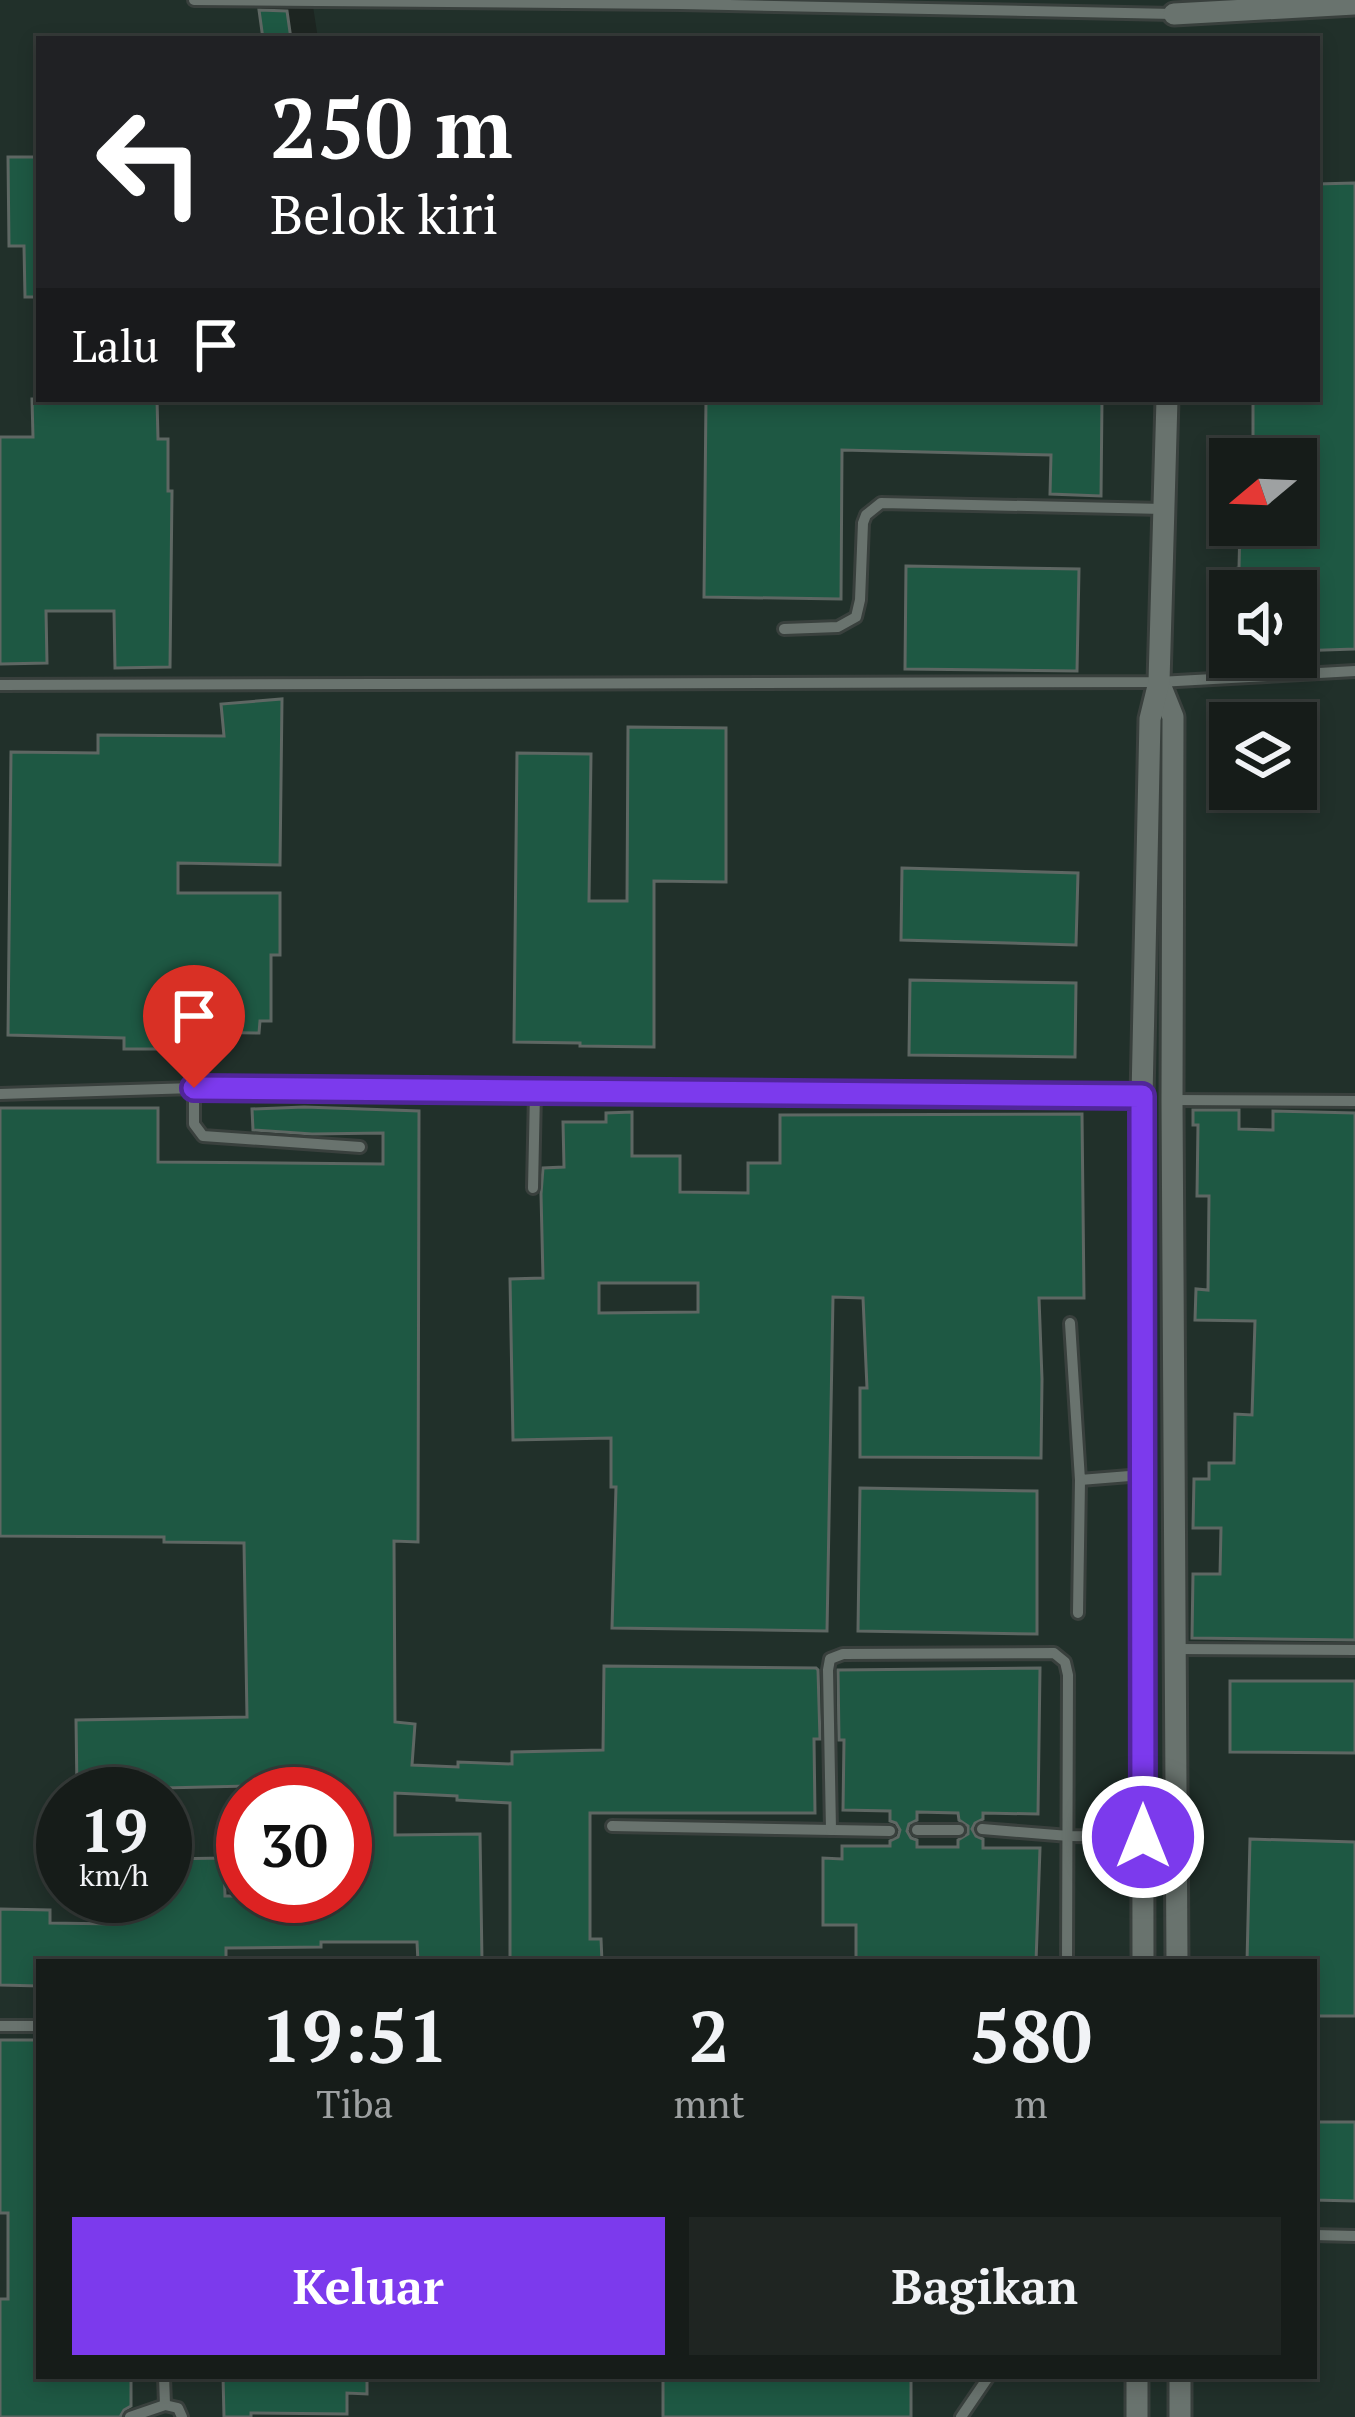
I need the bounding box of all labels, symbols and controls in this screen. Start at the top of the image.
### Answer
text: 250 m [270,71,513,182]
icon: left [72,84,228,240]
text: Belok kiri [270,178,499,249]
icon: arrive [183,312,249,378]
text: Lalu [72,315,159,375]
north arrow [1209,438,1317,546]
map controls [1209,438,1317,810]
button: sound [1209,570,1317,678]
button: layers [1209,702,1317,810]
pin [143,965,245,1088]
icon: arrive [161,983,227,1049]
speed limit sign: 30 [216,1767,372,1923]
position arrow [1080,1774,1206,1900]
text: 19 [80,1790,148,1869]
text: km/h [79,1855,149,1895]
text: 19:51 [261,1987,448,2083]
text: 2 [689,1987,730,2083]
text: 580 [970,1987,1092,2083]
text: Tiba [316,2077,393,2129]
text: mnt [674,2077,745,2129]
text: m [1014,2077,1048,2129]
button: Keluar [72,2217,665,2355]
button: Bagikan [689,2217,1281,2355]

